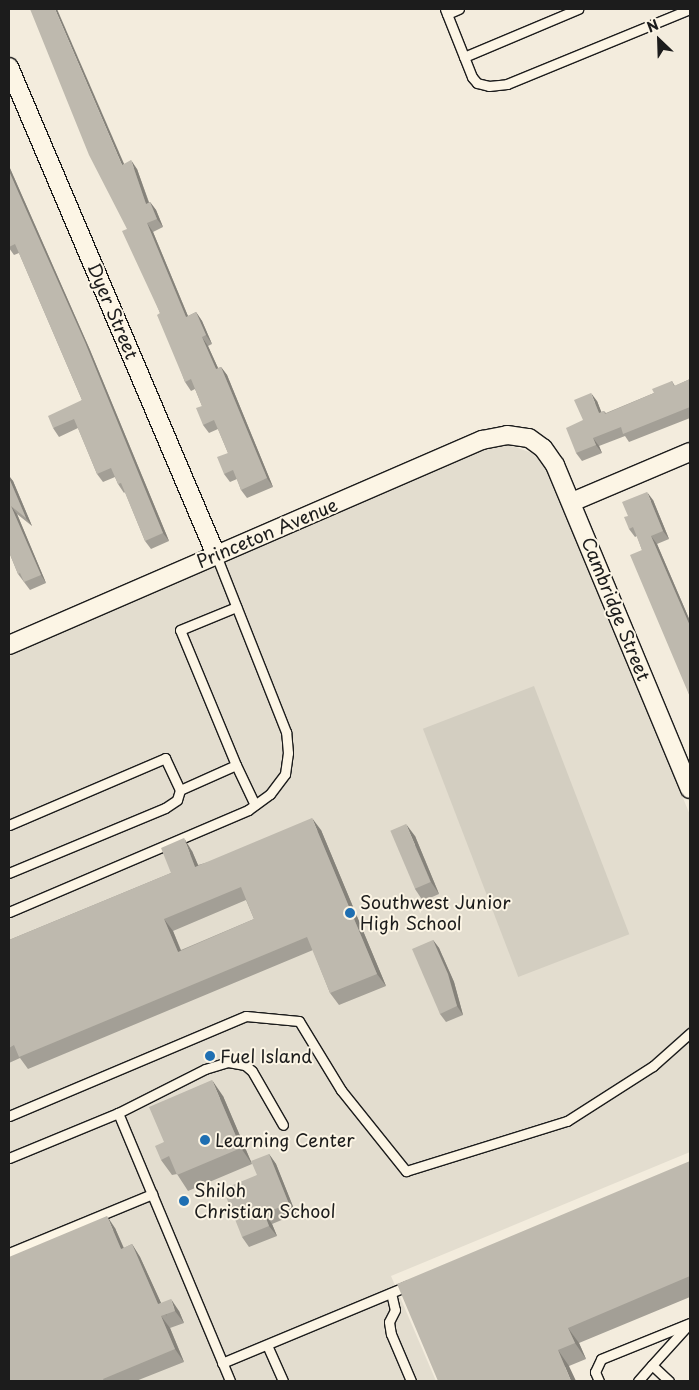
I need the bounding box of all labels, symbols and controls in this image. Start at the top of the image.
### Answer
text: N [643,14,662,38]
north arrow [634,15,684,65]
street label: Dyer Street [83,259,143,363]
street label: Princeton Avenue [194,494,340,572]
street label: Cambridge Street [577,534,655,684]
place label: Southwest Junior High School [360,892,510,934]
marker: Southwest Junior High School [344,907,356,919]
place label: Fuel Island [220,1045,312,1067]
marker: Fuel Island [204,1050,216,1062]
place label: Learning Center [215,1129,355,1151]
marker: Learning Center [199,1134,211,1146]
place label: Shiloh Christian School [194,1180,335,1222]
marker: Shiloh Christian School [178,1195,190,1207]

